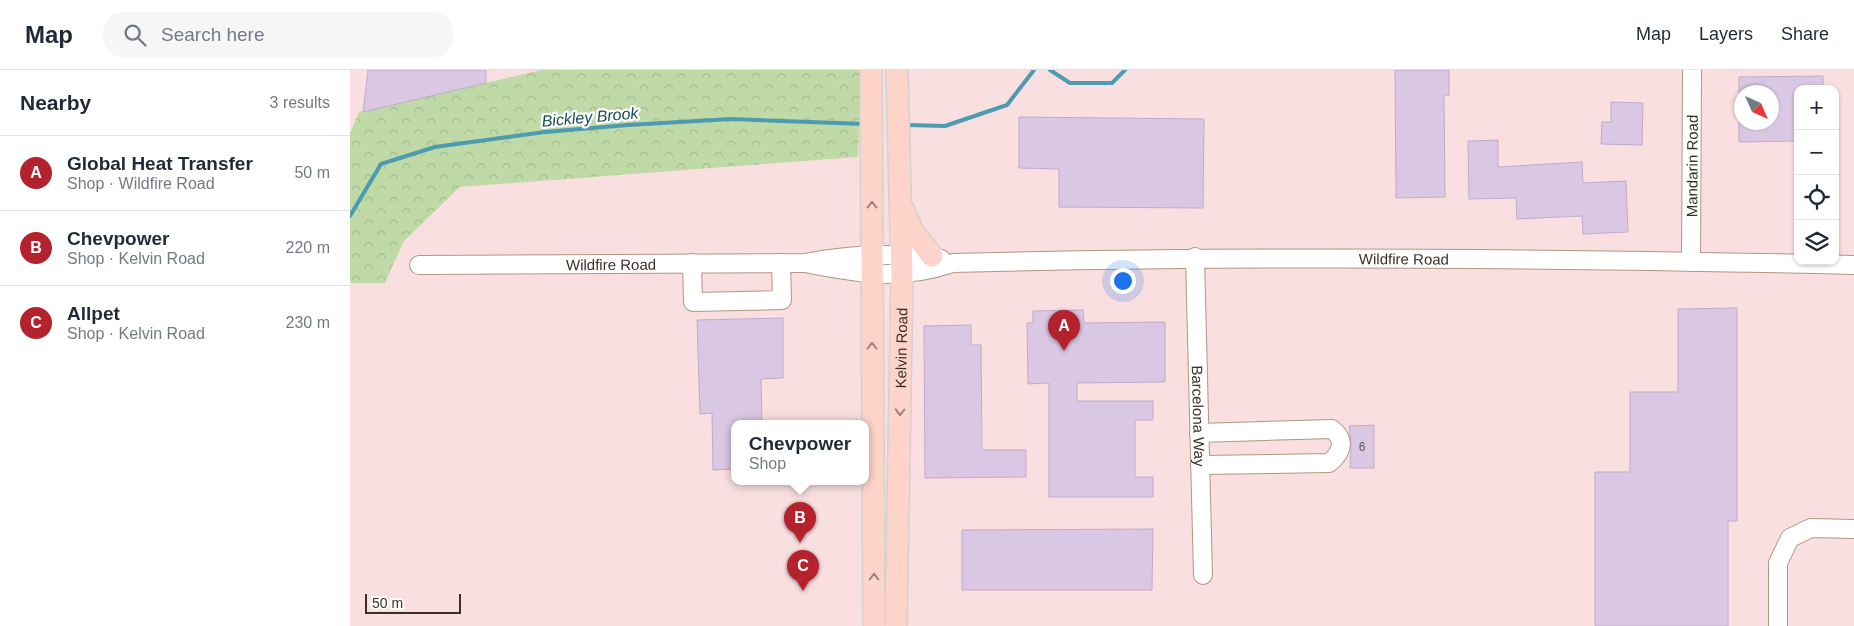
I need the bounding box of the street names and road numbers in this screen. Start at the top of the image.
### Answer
street label: Mandarin Road [1683,115,1700,217]
street label: Wildfire Road [1359,250,1449,267]
street label: Wildfire Road [566,255,656,273]
street label: Kelvin Road [892,307,910,389]
street label: Barcelona Way [1189,365,1209,467]

